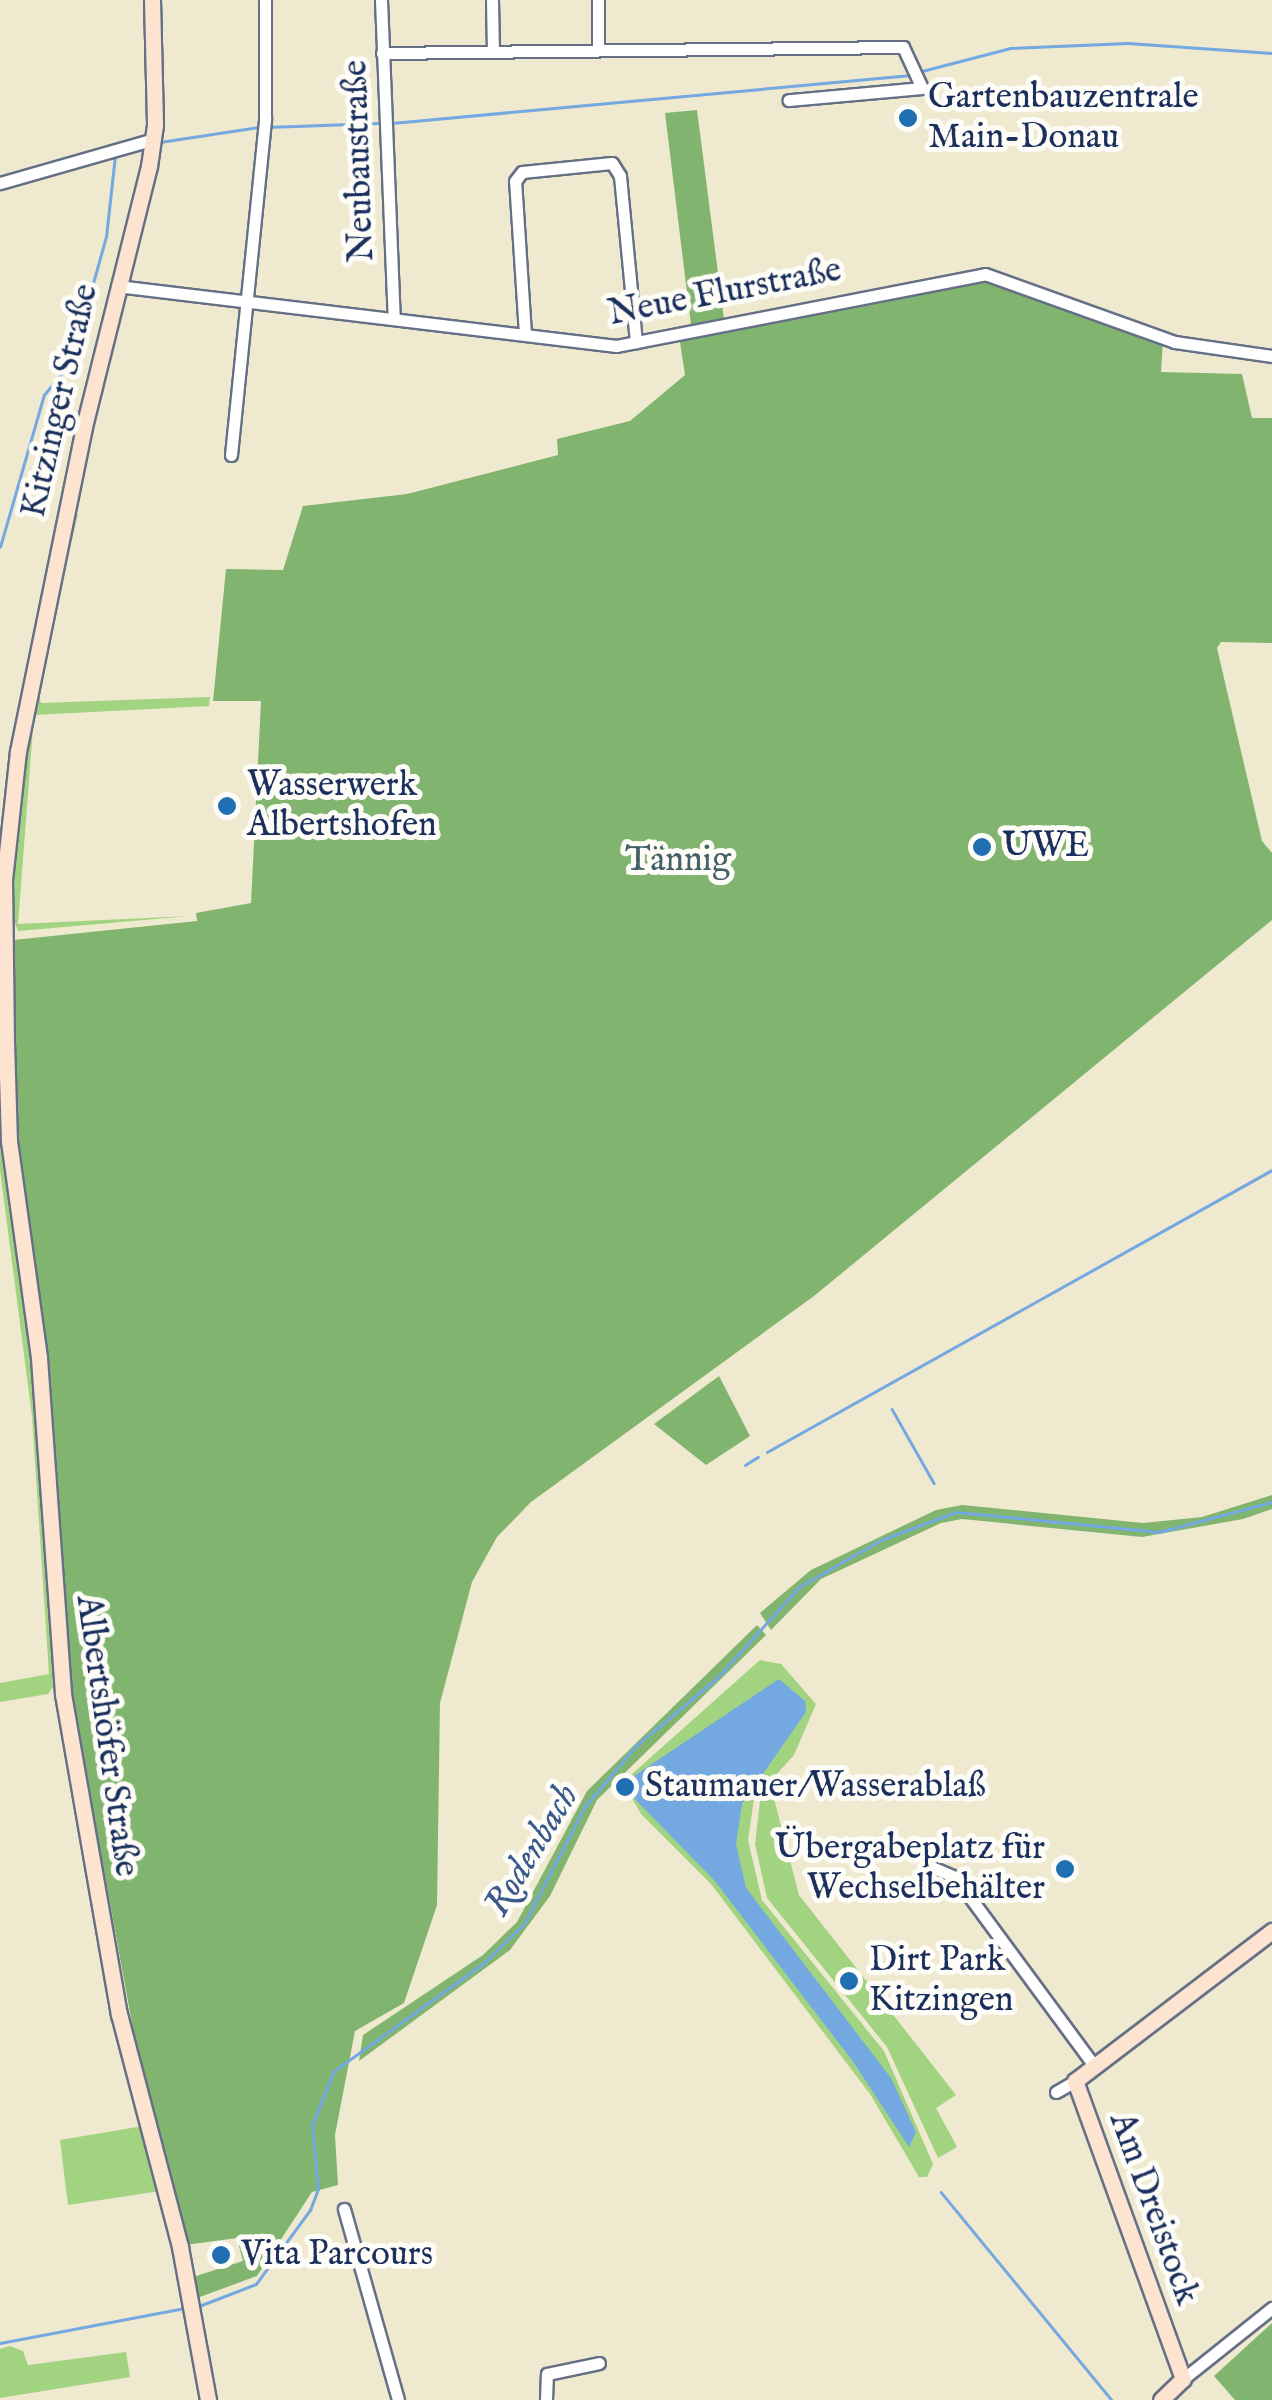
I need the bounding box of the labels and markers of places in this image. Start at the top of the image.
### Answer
place label: Gartenbauzentrale Main-Donau [928,77,1199,159]
marker: Gartenbauzentrale Main-Donau [897,107,919,129]
place label: Wasserwerk Albertshofen [247,765,437,847]
marker: Wasserwerk Albertshofen [216,795,238,817]
place label: UWE [1002,826,1089,868]
marker: UWE [971,836,993,858]
place label: Staumauer/Wasserablaß [645,1766,986,1808]
marker: Staumauer/Wasserablaß [614,1776,636,1798]
place label: Übergabeplatz für Wechselbehälter [775,1828,1045,1910]
marker: Übergabeplatz für Wechselbehälter [1054,1858,1076,1880]
place label: Dirt Park Kitzingen [869,1940,1013,2022]
marker: Dirt Park Kitzingen [838,1970,860,1992]
place label: Vita Parcours [241,2234,433,2276]
marker: Vita Parcours [210,2244,232,2266]

